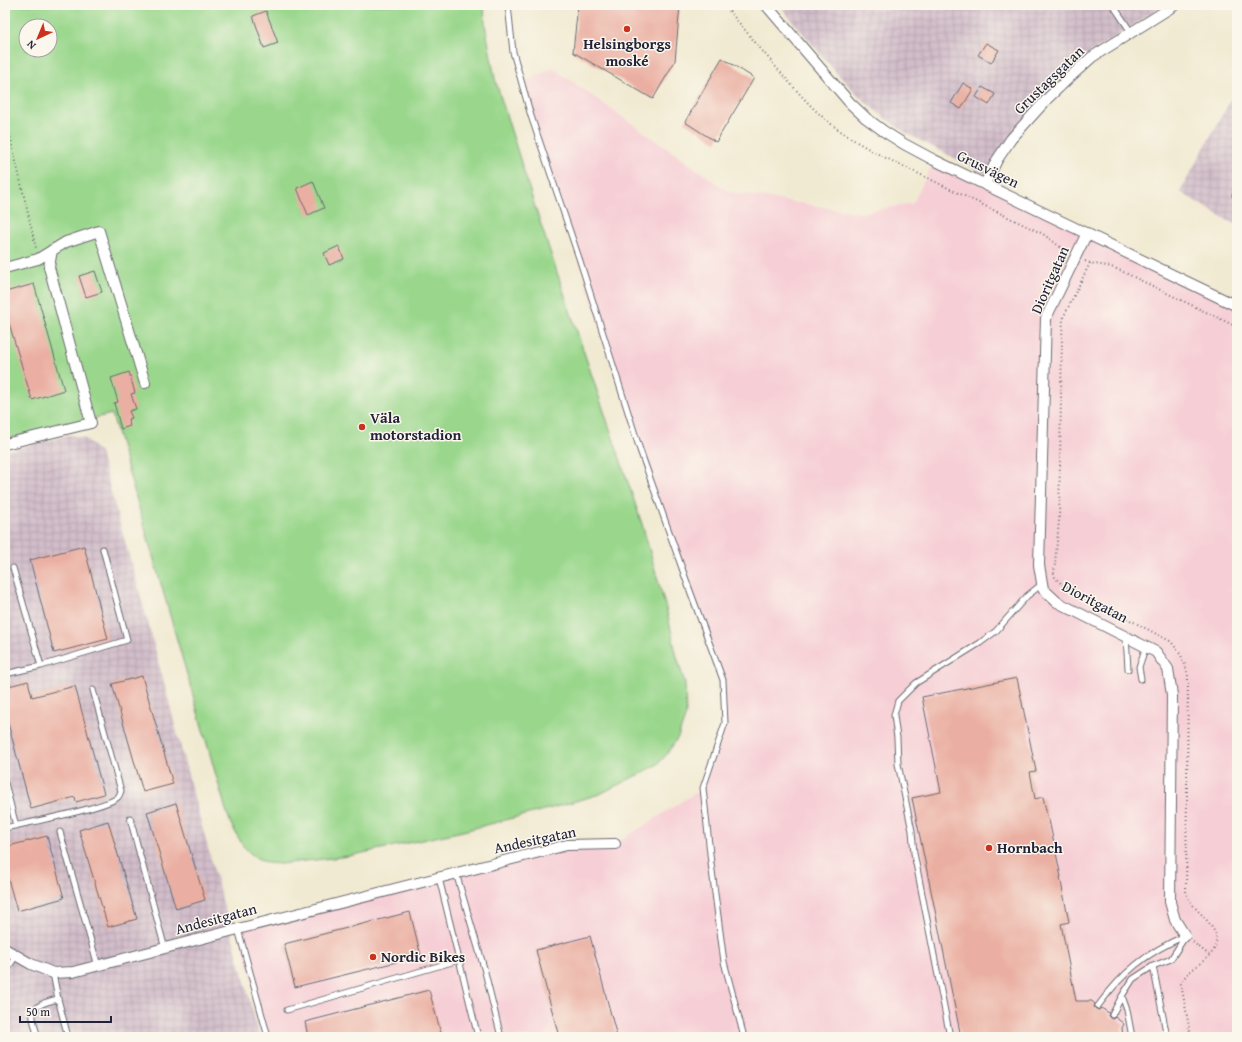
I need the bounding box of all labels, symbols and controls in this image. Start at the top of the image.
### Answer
north arrow [18,18,58,58]
marker: Helsingborgs moské [622,24,632,34]
place label: Helsingborgs moské [583,33,671,71]
text: N [22,36,39,54]
street label: Grustagsgatan [1009,40,1089,119]
street label: Grusvägen [954,145,1023,193]
street label: Dioritgatan [1025,242,1074,317]
place label: Väla motorstadion [370,407,461,445]
marker: Väla motorstadion [357,422,367,432]
street label: Dioritgatan [1059,575,1132,628]
street label: Andesitgatan [492,820,578,858]
place label: Hornbach [997,837,1063,858]
marker: Hornbach [984,843,994,853]
street label: Andesitgatan [173,897,259,939]
place label: Nordic Bikes [381,946,465,967]
marker: Nordic Bikes [368,952,378,962]
scale bar [20,998,111,1024]
text: 50 m [26,1003,50,1020]

